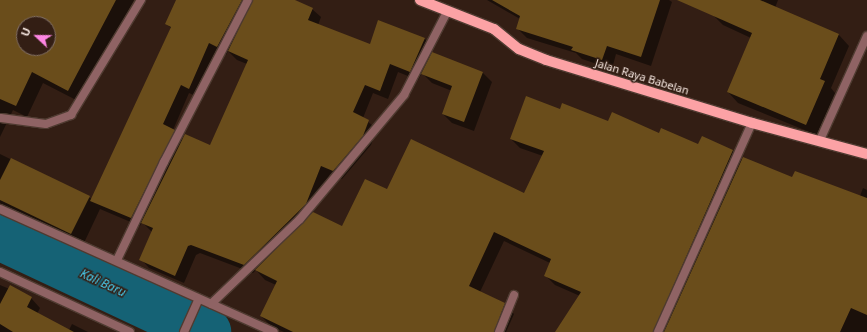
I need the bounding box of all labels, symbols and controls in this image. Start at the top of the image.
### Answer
north arrow [16,16,56,56]
text: U [17,25,34,38]
street label: Jalan Raya Babelan [593,56,691,98]
water label: Kali Baru [78,266,128,300]

